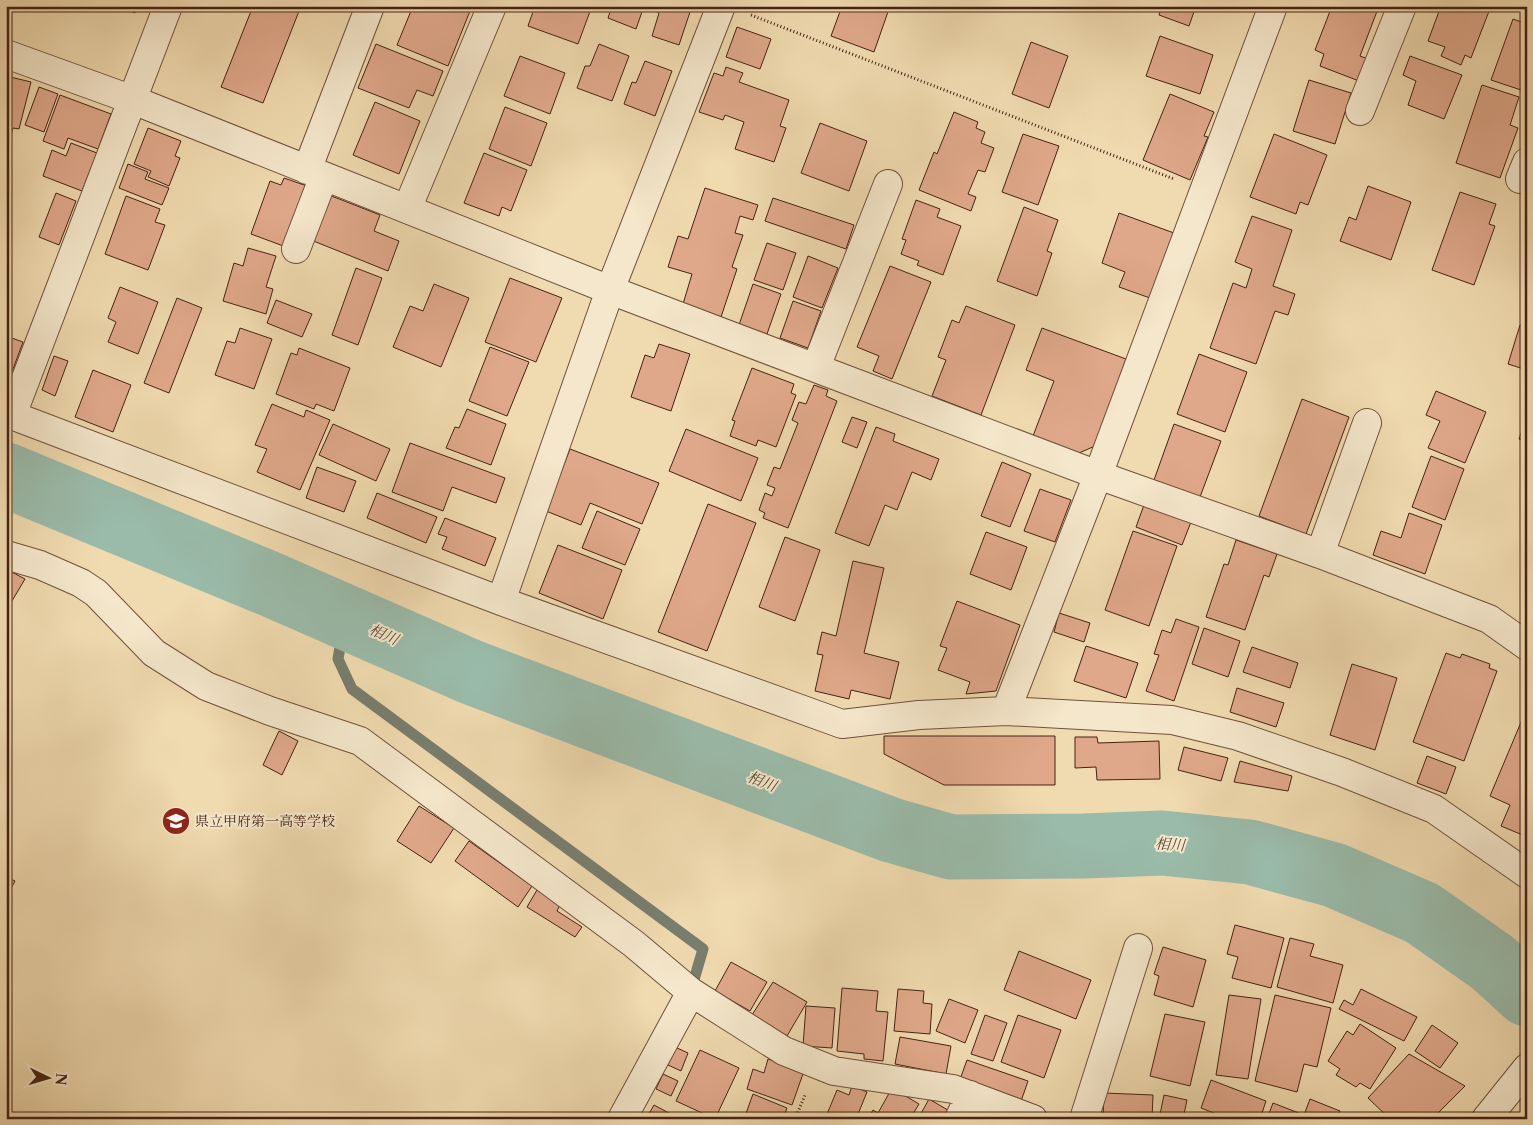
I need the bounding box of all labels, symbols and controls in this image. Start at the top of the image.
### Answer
water label: 相川 [366,619,403,650]
water label: 相川 [745,767,781,796]
school or university icon: 県立甲府第一高等学校 [161,806,191,836]
place label: 県立甲府第一高等学校 [195,812,335,830]
water label: 相川 [1154,833,1188,855]
north arrow [22,1052,72,1102]
text: N [51,1072,70,1086]

